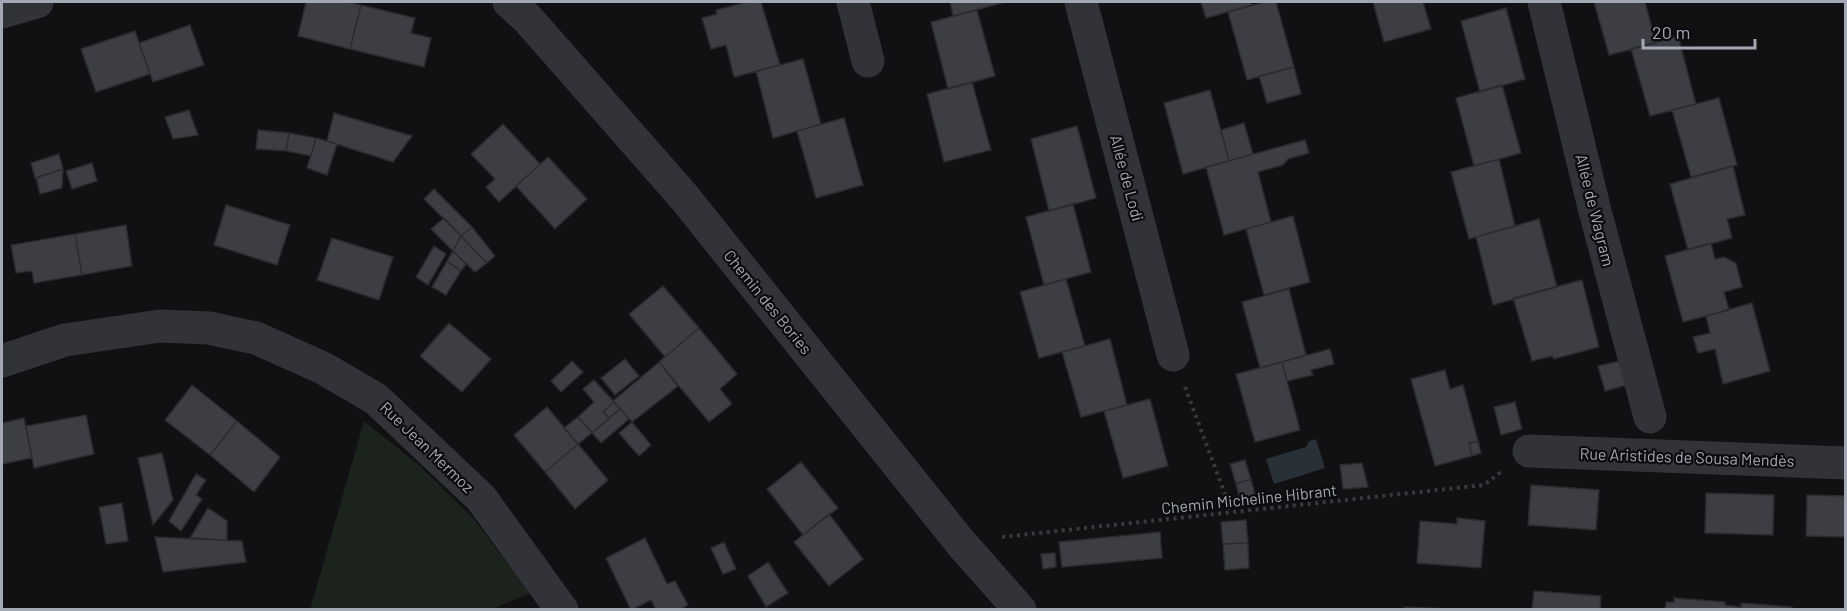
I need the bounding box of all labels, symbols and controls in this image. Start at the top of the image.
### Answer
scale bar [1643,12,1756,50]
text: 20 m [1652,21,1690,43]
street label: Allée de Lodi [1107,133,1148,223]
street label: Allée de Wagram [1572,152,1619,268]
street label: Chemin des Bories [721,246,816,358]
street label: Rue Jean Mermoz [377,397,478,496]
street label: Rue Aristides de Sousa Mendès [1579,443,1795,470]
street label: Chemin Micheline Hibrant [1160,480,1338,517]

